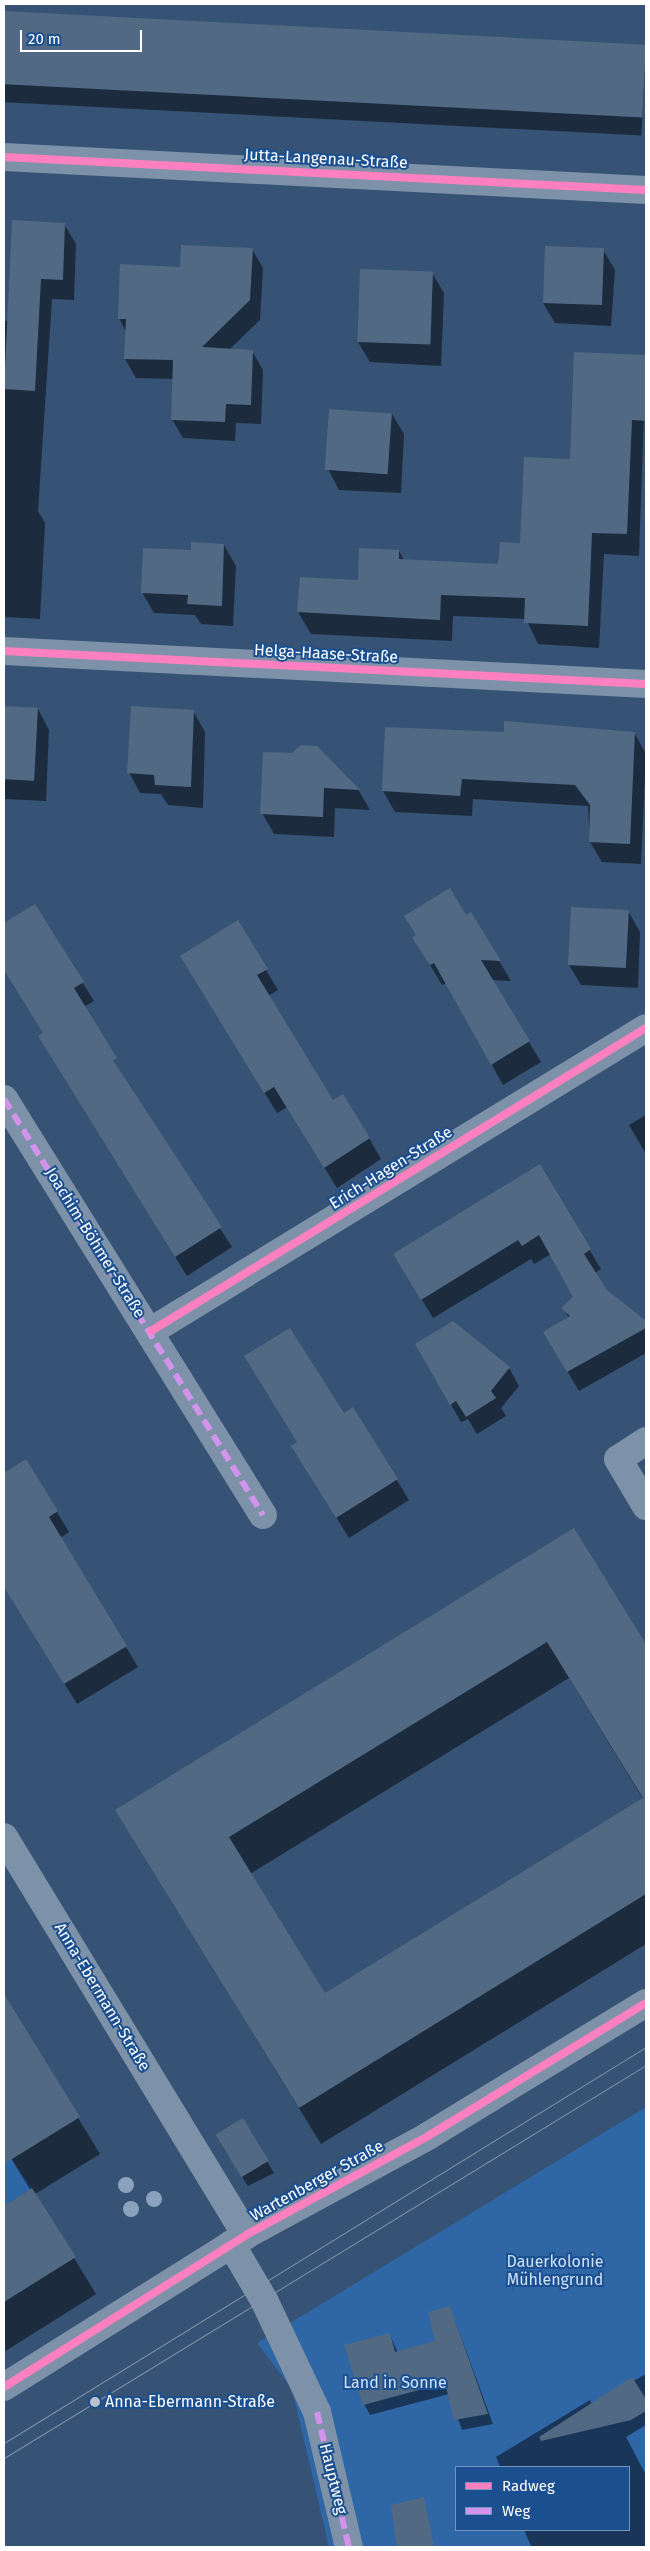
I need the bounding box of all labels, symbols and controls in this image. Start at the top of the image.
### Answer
scale bar [22,20,145,52]
text: 20 m [28,30,61,48]
street label: Jutta-Langenau-Straße [244,145,408,173]
street label: Helga-Haase-Straße [253,641,399,667]
street label: Erich-Hagen-Straße [326,1123,456,1213]
street label: Joachim-Böhmer-Straße [41,1164,149,1322]
street label: Anna-Ebermann-Straße [50,1919,154,2075]
street label: Wartenberger Straße [247,2136,387,2226]
park label: Dauerkolonie Mühlengrund [506,2252,604,2290]
park label: Land in Sonne [343,2373,447,2393]
place label: Anna-Ebermann-Straße [105,2392,275,2412]
marker: Anna-Ebermann-Straße [89,2396,101,2408]
street label: Hauptweg [315,2441,351,2517]
legend [455,2466,630,2531]
text: Radweg [502,2477,555,2495]
text: Weg [502,2502,530,2520]

